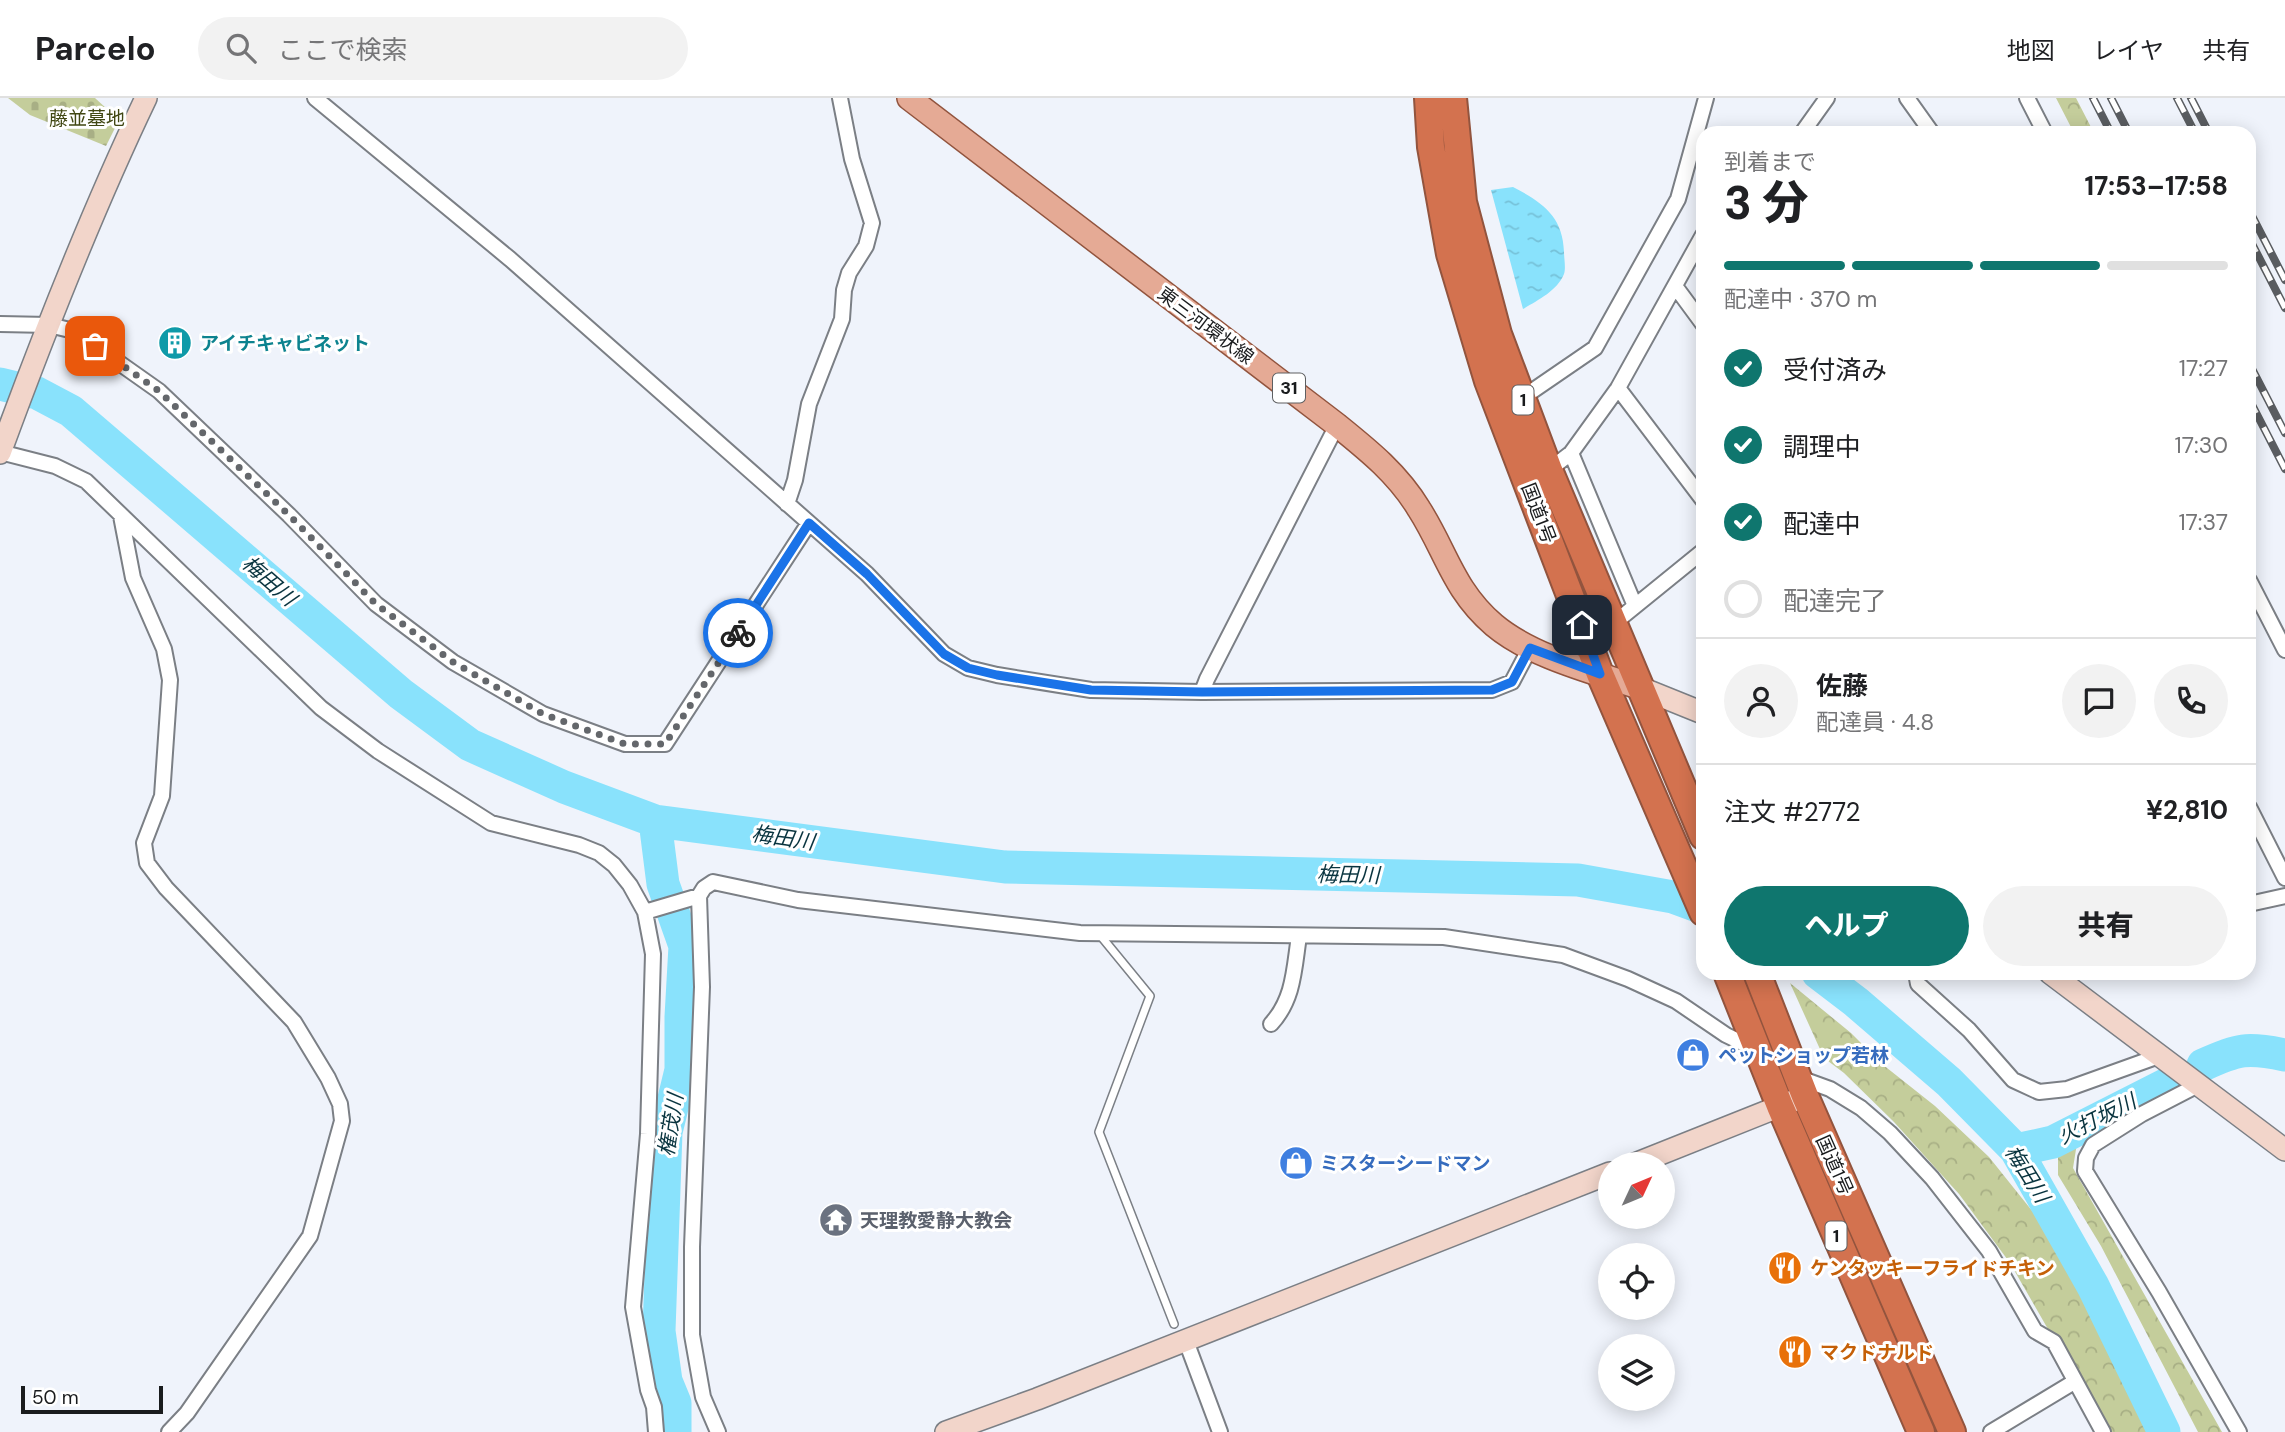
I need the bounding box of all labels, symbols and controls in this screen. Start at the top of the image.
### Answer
search box [198,17,688,80]
text: Parcelo [35,27,156,70]
icon: search [222,29,260,67]
text: ここで検索 [278,33,408,67]
text: 地図 [2007,35,2055,66]
text: レイヤ [2093,35,2164,66]
text: 共有 [2202,35,2250,66]
park label: 藤並墓地 [49,106,125,131]
text: 到着まで [1724,147,1816,177]
text: 17:53–17:58 [2085,169,2228,203]
text: 3 分 [1724,173,1808,233]
street label: 東三河環状線 [1153,281,1259,370]
text: 配達中 · 370 m [1724,284,1877,314]
pin [65,316,125,376]
building icon: アイチキャビネット [156,324,194,362]
icon: bag [76,327,114,365]
place label: アイチキャビネット [200,331,370,356]
icon: check [1724,349,1762,387]
text: 受付済み [1783,353,1887,387]
text: 17:27 [2179,353,2228,383]
road number: 31 [1273,374,1305,402]
road number: 1 [1512,386,1534,414]
icon: check [1724,426,1762,464]
text: 調理中 [1783,430,1861,464]
text: 17:30 [2175,430,2228,460]
street label: 国道1号 [1516,479,1561,547]
icon: check [1724,503,1762,541]
text: 配達中 [1783,507,1861,541]
text: 17:37 [2178,507,2228,537]
water label: 梅田川 [236,550,303,614]
text: 配達完了 [1783,584,1887,618]
pin [1552,595,1612,655]
courier [703,598,773,668]
icon: home [1563,606,1601,644]
icon: bike [719,614,757,652]
button: person [1724,664,1798,738]
button: chat [2062,664,2136,738]
button: phone [2154,664,2228,738]
text: 佐藤 [1816,669,1868,703]
text: 配達員 · 4.8 [1816,707,1934,737]
text: ¥2,810 [2146,793,2228,827]
text: 注文 #2772 [1724,795,1860,829]
water label: 梅田川 [750,820,818,857]
water label: 梅田川 [1316,860,1382,890]
button: ヘルプ [1724,886,1969,966]
button: 共有 [1983,886,2228,966]
shop icon: ペットショップ若林 [1674,1036,1712,1074]
place label: ペットショップ若林 [1718,1043,1889,1068]
water label: 火打坂川 [2053,1087,2143,1151]
water label: 権茂川 [652,1090,690,1158]
street label: 国道1号 [1810,1131,1859,1199]
water label: 梅田川 [1998,1140,2057,1210]
shop icon: ミスターシードマン [1277,1144,1315,1182]
place label: ミスターシードマン [1320,1151,1491,1176]
north arrow [1598,1152,1675,1228]
map controls [1598,1152,1675,1411]
temple icon: 天理教愛静大教会 [817,1201,855,1239]
place label: 天理教愛静大教会 [860,1208,1012,1233]
road number: 1 [1826,1222,1846,1251]
button: locate [1598,1243,1675,1320]
restaurant icon: ケンタッキーフライドチキン [1766,1249,1804,1287]
place label: ケンタッキーフライドチキン [1810,1256,2055,1281]
restaurant icon: マクドナルド [1776,1333,1814,1371]
button: layers [1598,1334,1675,1411]
place label: マクドナルド [1820,1340,1934,1365]
scale bar [21,1383,163,1415]
text: 50 m [32,1385,79,1410]

